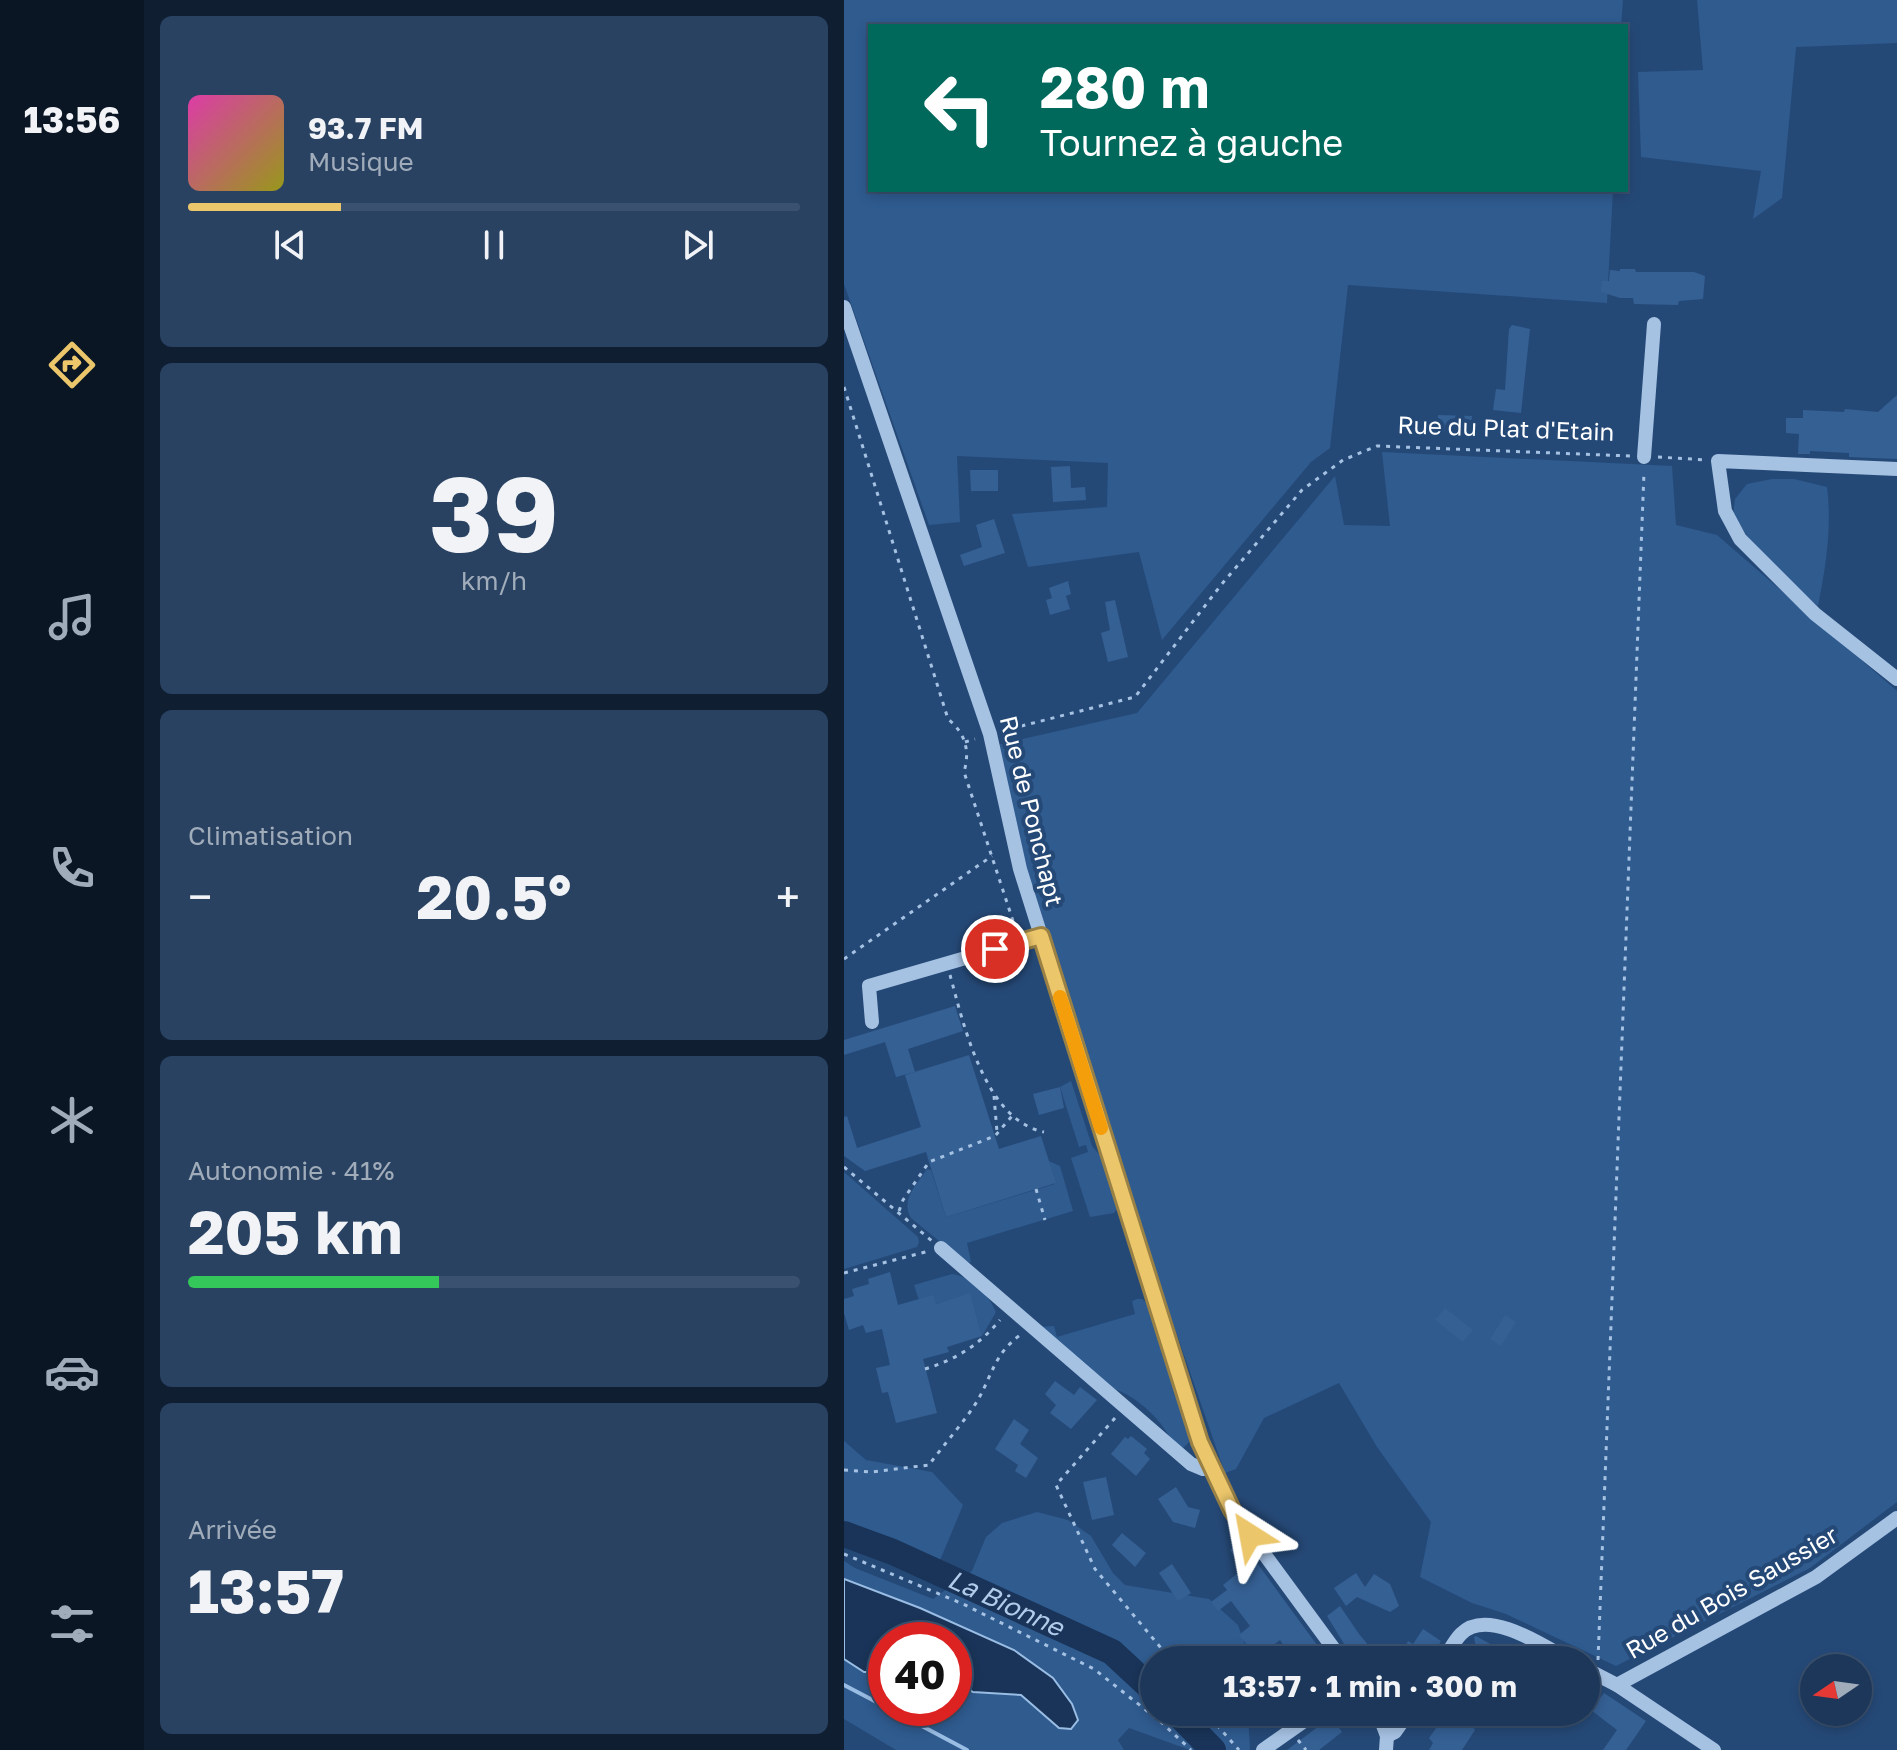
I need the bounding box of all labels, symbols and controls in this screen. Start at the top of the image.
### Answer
text: 280 m [1040,53,1209,120]
icon: left [908,56,1012,160]
text: 13:56 [24,98,120,141]
text: 93.7 FM [308,110,423,146]
text: Tournez à gauche [1040,121,1343,164]
text: Musique [308,146,414,177]
icon: previous [268,223,312,267]
icon: pause [472,223,516,267]
icon: next [676,223,720,267]
icon: directions [44,337,100,393]
street label: Rue du Plat d'Etain [1397,409,1615,446]
text: 39 [429,450,559,575]
text: km/h [461,565,527,596]
icon: music [44,589,100,645]
street label: Rue de Ponchapt [995,712,1070,909]
text: Climatisation [188,820,353,851]
icon: phone [44,840,100,896]
text: 20.5° [417,860,571,932]
text: − [188,870,212,923]
text: + [776,870,800,923]
pin [961,915,1029,983]
icon: arrive [973,927,1017,971]
icon: climate [44,1092,100,1148]
text: Autonomie · 41% [188,1155,394,1186]
text: 205 km [188,1195,403,1267]
icon: car [44,1344,100,1400]
position arrow [1208,1493,1292,1577]
text: Arrivée [188,1514,277,1545]
street label: Rue du Bois Saussier [1620,1519,1842,1664]
text: 13:57 [188,1554,344,1626]
water label: La Bionne [943,1563,1070,1643]
icon: filters [44,1596,100,1652]
speed limit sign: 40 [868,1622,972,1726]
north arrow [1800,1654,1872,1726]
map controls [1800,1654,1872,1726]
text: 13:57 · 1 min · 300 m [1223,1668,1517,1704]

